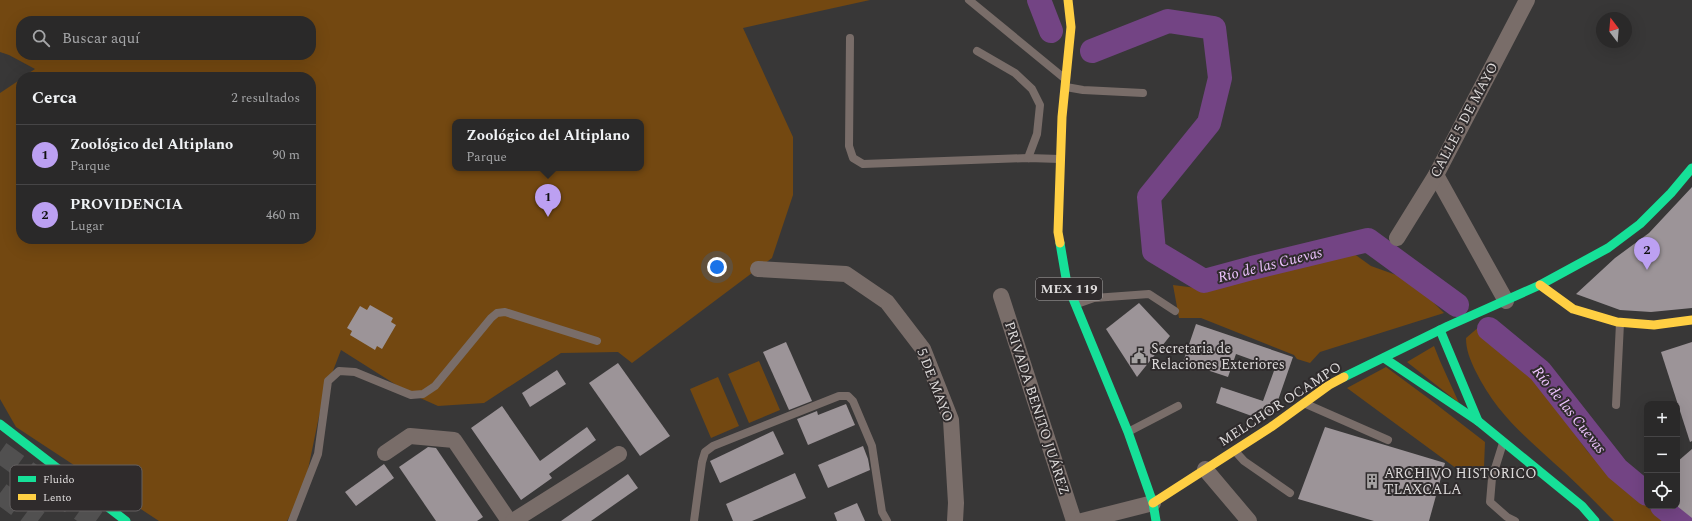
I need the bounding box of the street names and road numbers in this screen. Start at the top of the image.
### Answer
street label: CALLE 5 DE MAYO [1425,59,1503,181]
road number: MEX 119 [1036,278,1102,300]
street label: PRIVADA BENITO JUÁREZ [999,319,1075,497]
street label: 5 DE MAYO [911,345,959,425]
street label: MELCHOR OCAMPO [1215,356,1345,452]

